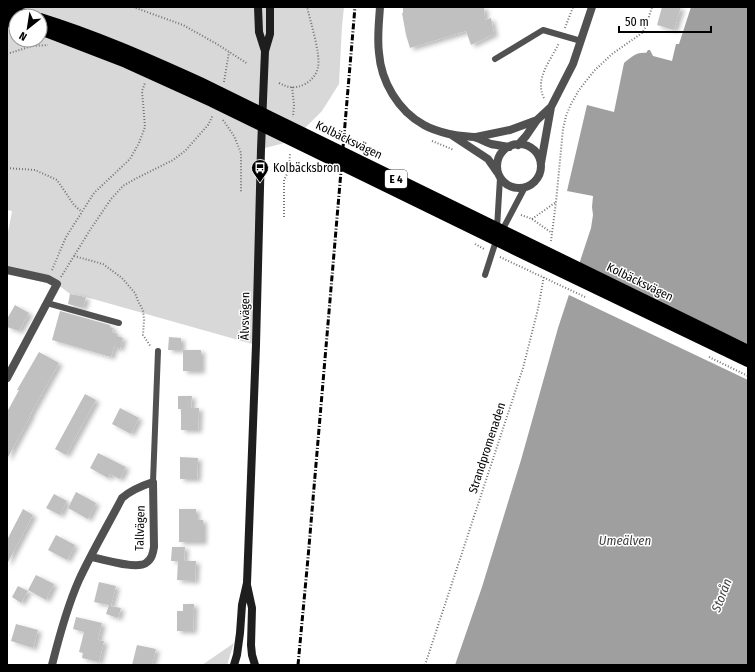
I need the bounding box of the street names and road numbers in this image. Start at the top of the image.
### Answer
street label: Kolbäcksvägen [314,118,384,162]
road number: E 4 [385,170,407,188]
street label: Kolbäcksvägen [605,260,675,304]
street label: Älvsvägen [237,292,252,340]
street label: Strandpromenaden [466,401,508,495]
street label: Tallvägen [132,505,148,551]

